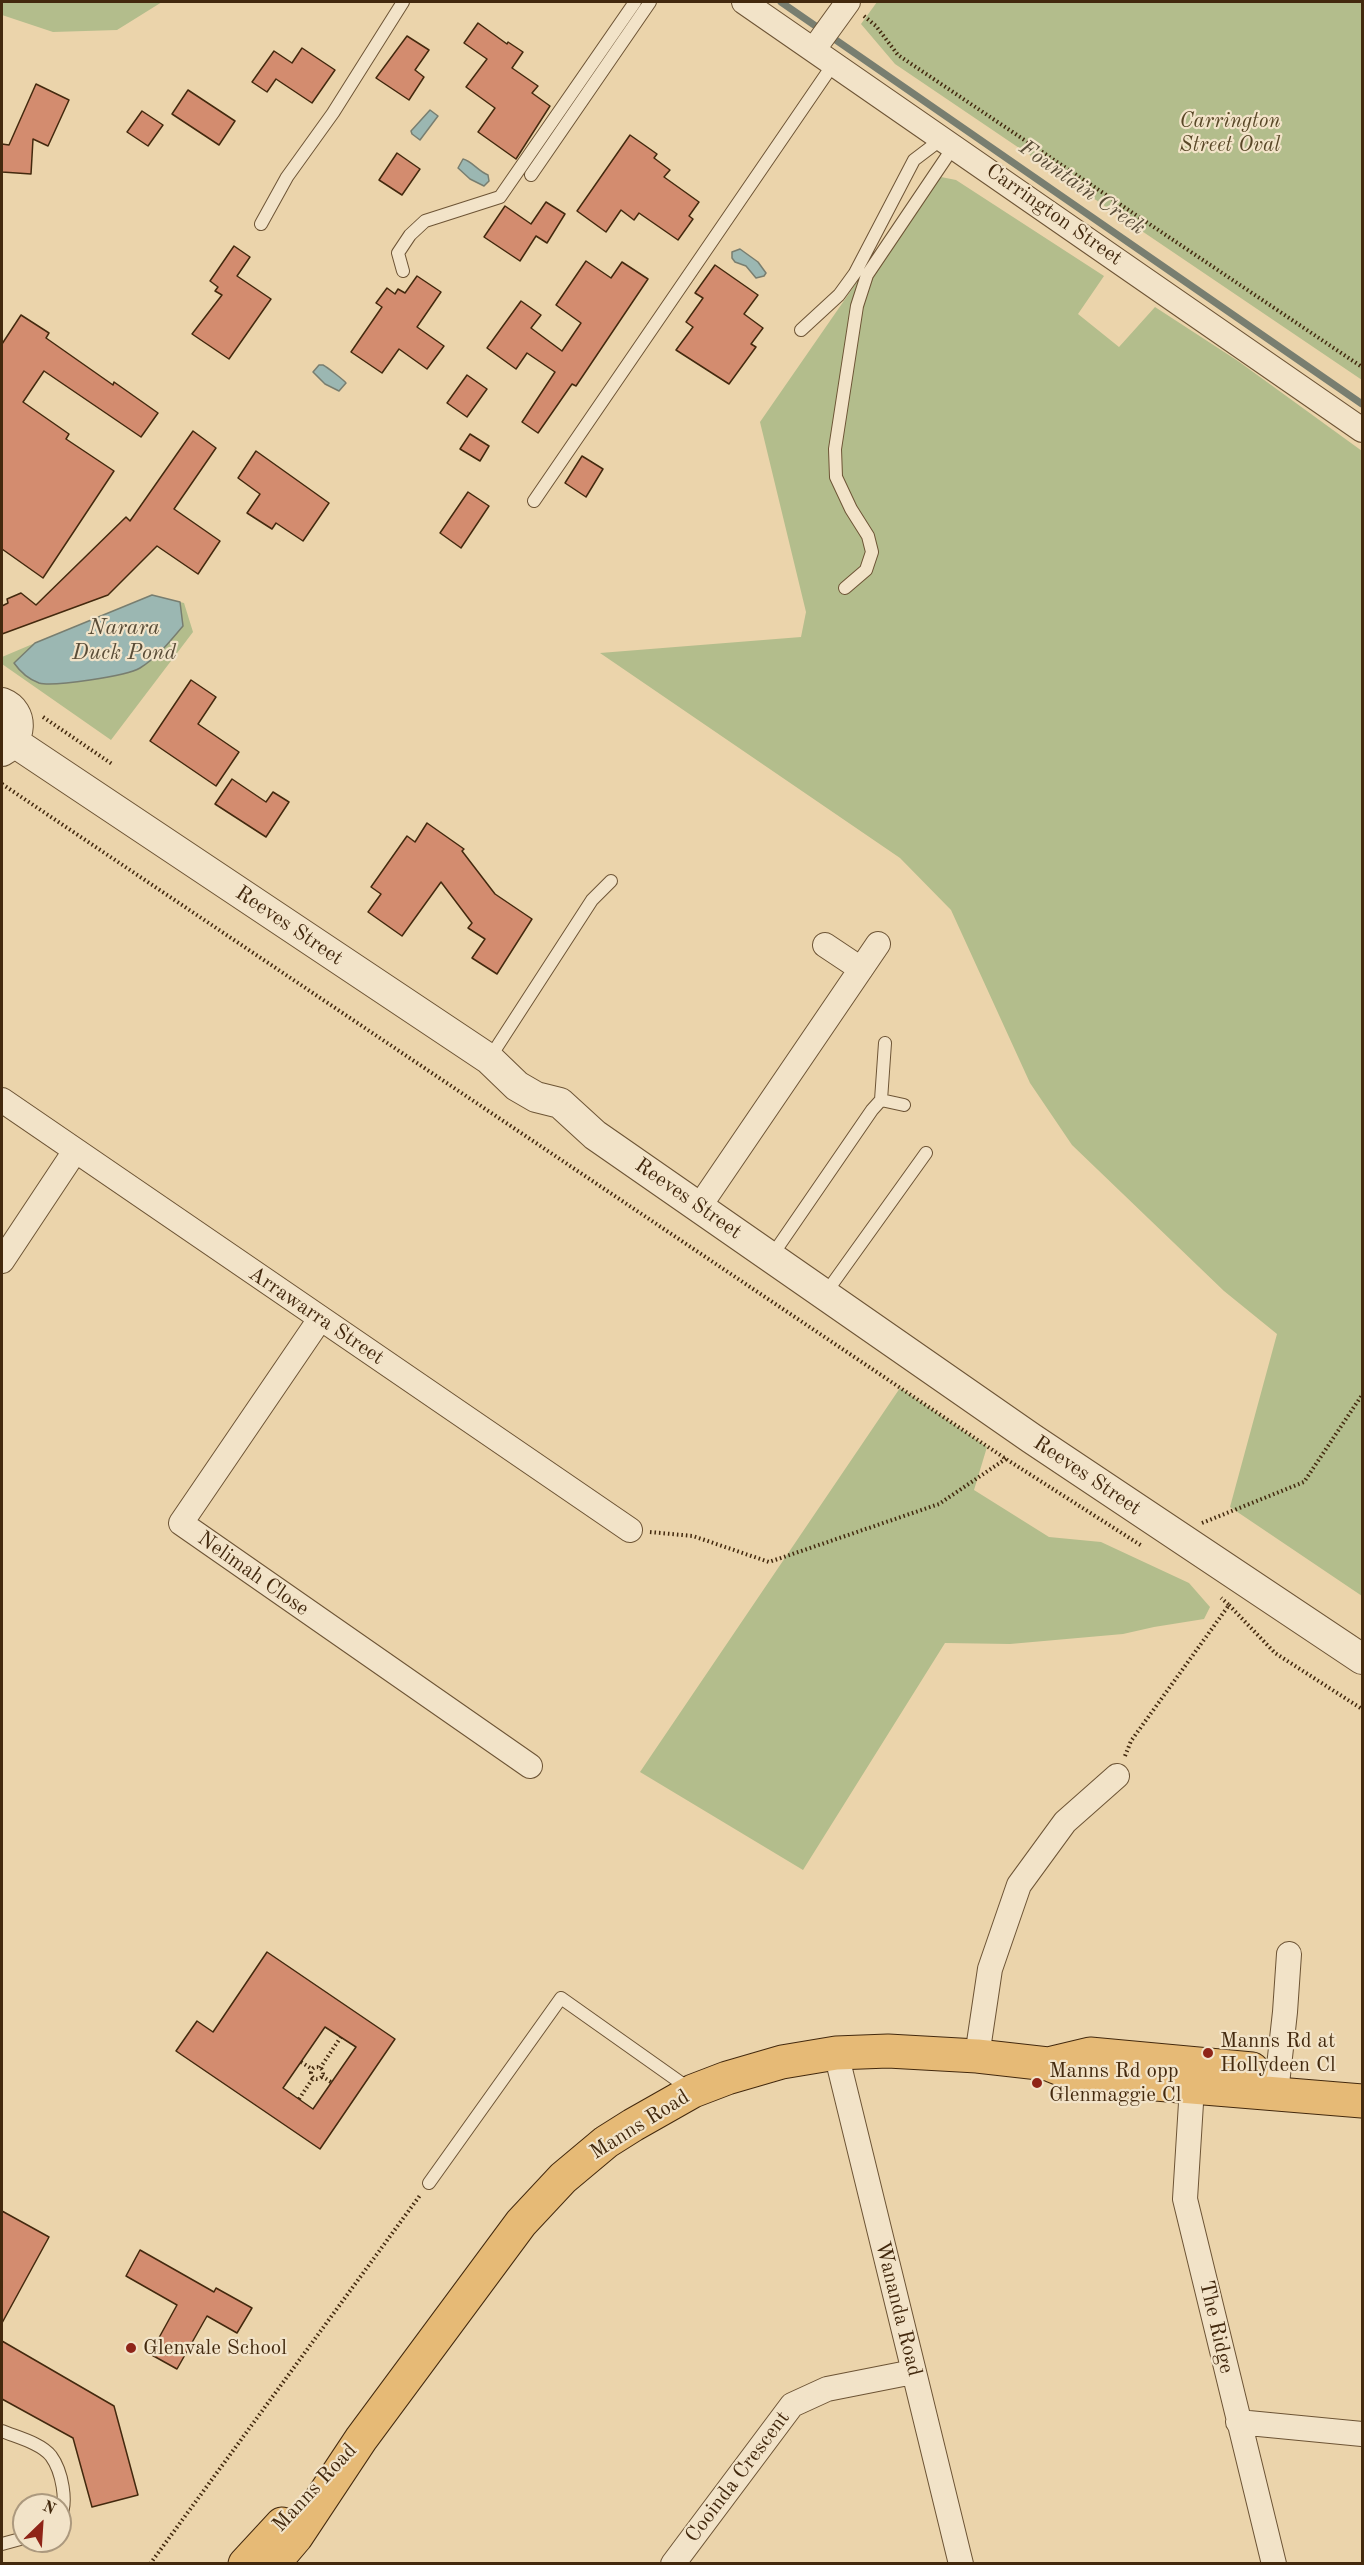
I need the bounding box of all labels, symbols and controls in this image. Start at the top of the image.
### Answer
park label: Carrington Street Oval [1180,108,1280,158]
water label: Fountain Creek [1014,135,1150,241]
street label: Carrington Street [981,159,1127,271]
water label: Narara Duck Pond [72,615,176,666]
street label: Reeves Street [230,881,348,971]
street label: Reeves Street [630,1153,746,1245]
street label: Arrawarra Street [243,1261,389,1371]
street label: Reeves Street [1028,1431,1146,1521]
street label: Nelimah Close [192,1526,314,1622]
place label: Manns Rd at Hollydeen Cl [1220,2028,1336,2078]
marker: Manns Rd at Hollydeen Cl [1201,2046,1215,2060]
place label: Manns Rd opp Glenmaggie Cl [1049,2058,1181,2108]
marker: Manns Rd opp Glenmaggie Cl [1030,2076,1044,2090]
street label: Manns Road [586,2085,694,2165]
street label: Wananda Road [869,2239,927,2379]
street label: The Ridge [1193,2278,1239,2376]
place label: Glenvale School [143,2335,287,2361]
marker: Glenvale School [124,2341,138,2355]
street label: Cooinda Crescent [680,2406,796,2548]
street label: Manns Road [267,2438,363,2538]
north arrow [12,2493,72,2553]
text: N [40,2499,58,2518]

